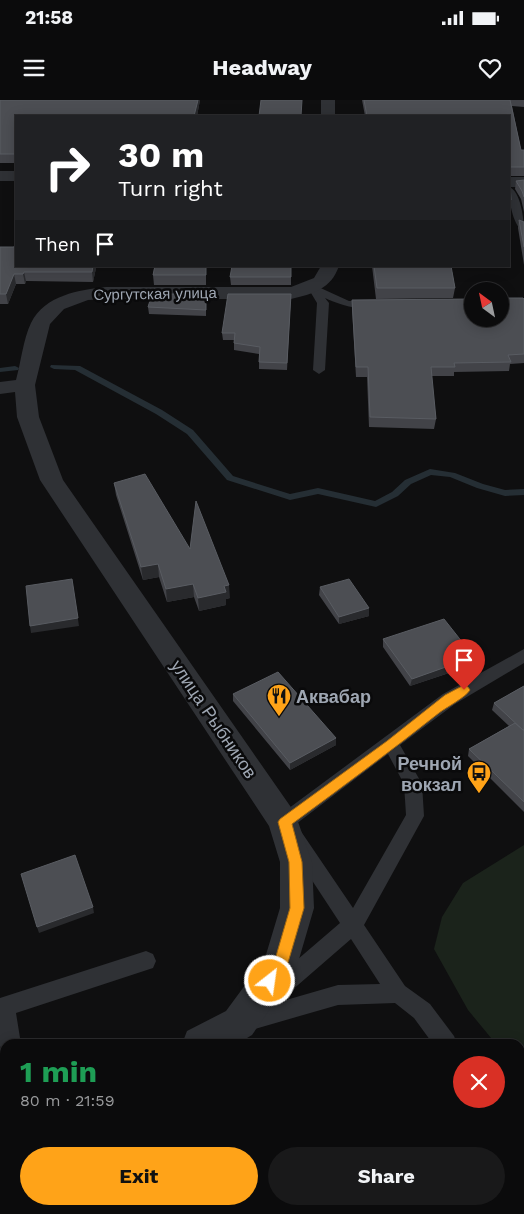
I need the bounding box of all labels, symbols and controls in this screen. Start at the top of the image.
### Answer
text: 21:58 [25,6,73,29]
icon: menu [20,54,48,82]
icon: heart [476,54,504,82]
text: Headway [212,55,312,80]
text: 30 m [118,134,204,176]
icon: right [35,135,100,200]
text: Turn right [118,176,223,201]
icon: arrive [91,230,119,258]
text: Then [35,233,81,256]
north arrow [464,282,509,328]
map controls [464,282,509,327]
street label: Сургутская улица [93,284,217,304]
pin [443,639,485,690]
icon: arrive [450,646,478,674]
street label: улица Рыбников [167,656,261,782]
restaurant icon: Аквабар [266,683,292,717]
place label: Аквабар [296,686,371,707]
place label: Речной вокзал [397,753,462,795]
bus stop icon: Речной вокзал [466,760,492,794]
position arrow [243,954,295,1006]
text: 1 min [20,1054,97,1089]
button: close [453,1056,505,1108]
text: 80 m · 21:59 [20,1091,115,1110]
button: Exit [20,1147,258,1205]
button: Share [268,1147,505,1205]

